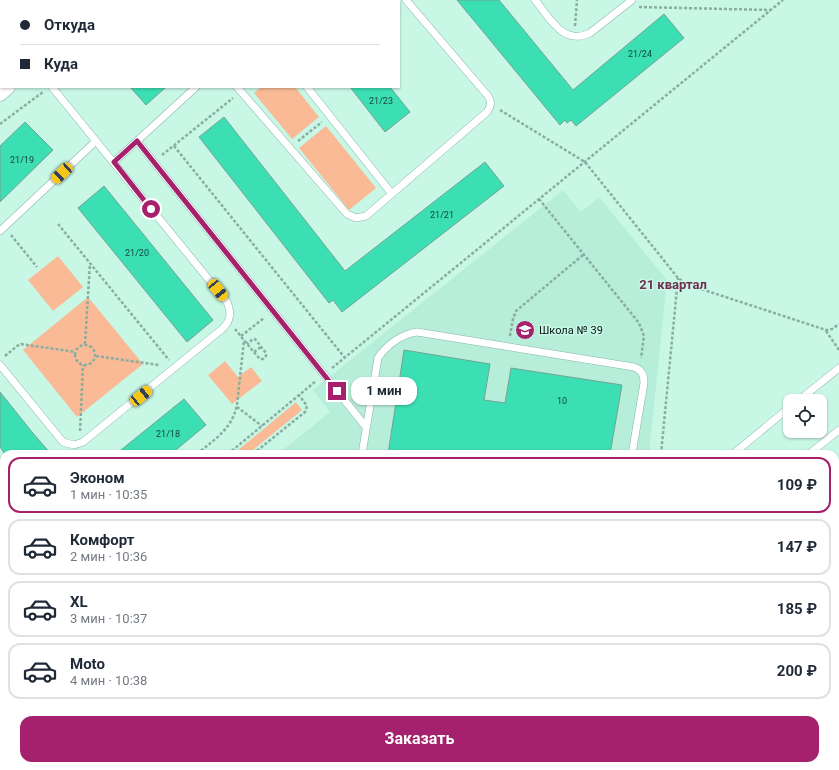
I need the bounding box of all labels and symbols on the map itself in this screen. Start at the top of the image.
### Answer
house number: 21/24 [628,49,652,59]
house number: 21/23 [369,96,393,106]
house number: 21/19 [10,155,34,165]
car [49,160,75,186]
route start [142,200,160,218]
house number: 21/21 [430,210,454,220]
house number: 21/20 [125,248,149,258]
car [206,277,230,303]
district label: 21 квартал [639,277,707,292]
school or university icon: Школа № 39 [514,319,536,341]
place label: Школа № 39 [539,324,603,337]
callout: 1 мин [351,377,417,405]
route end [328,382,346,400]
car [128,384,154,408]
house number: 10 [557,396,567,406]
house number: 21/18 [156,429,180,439]

